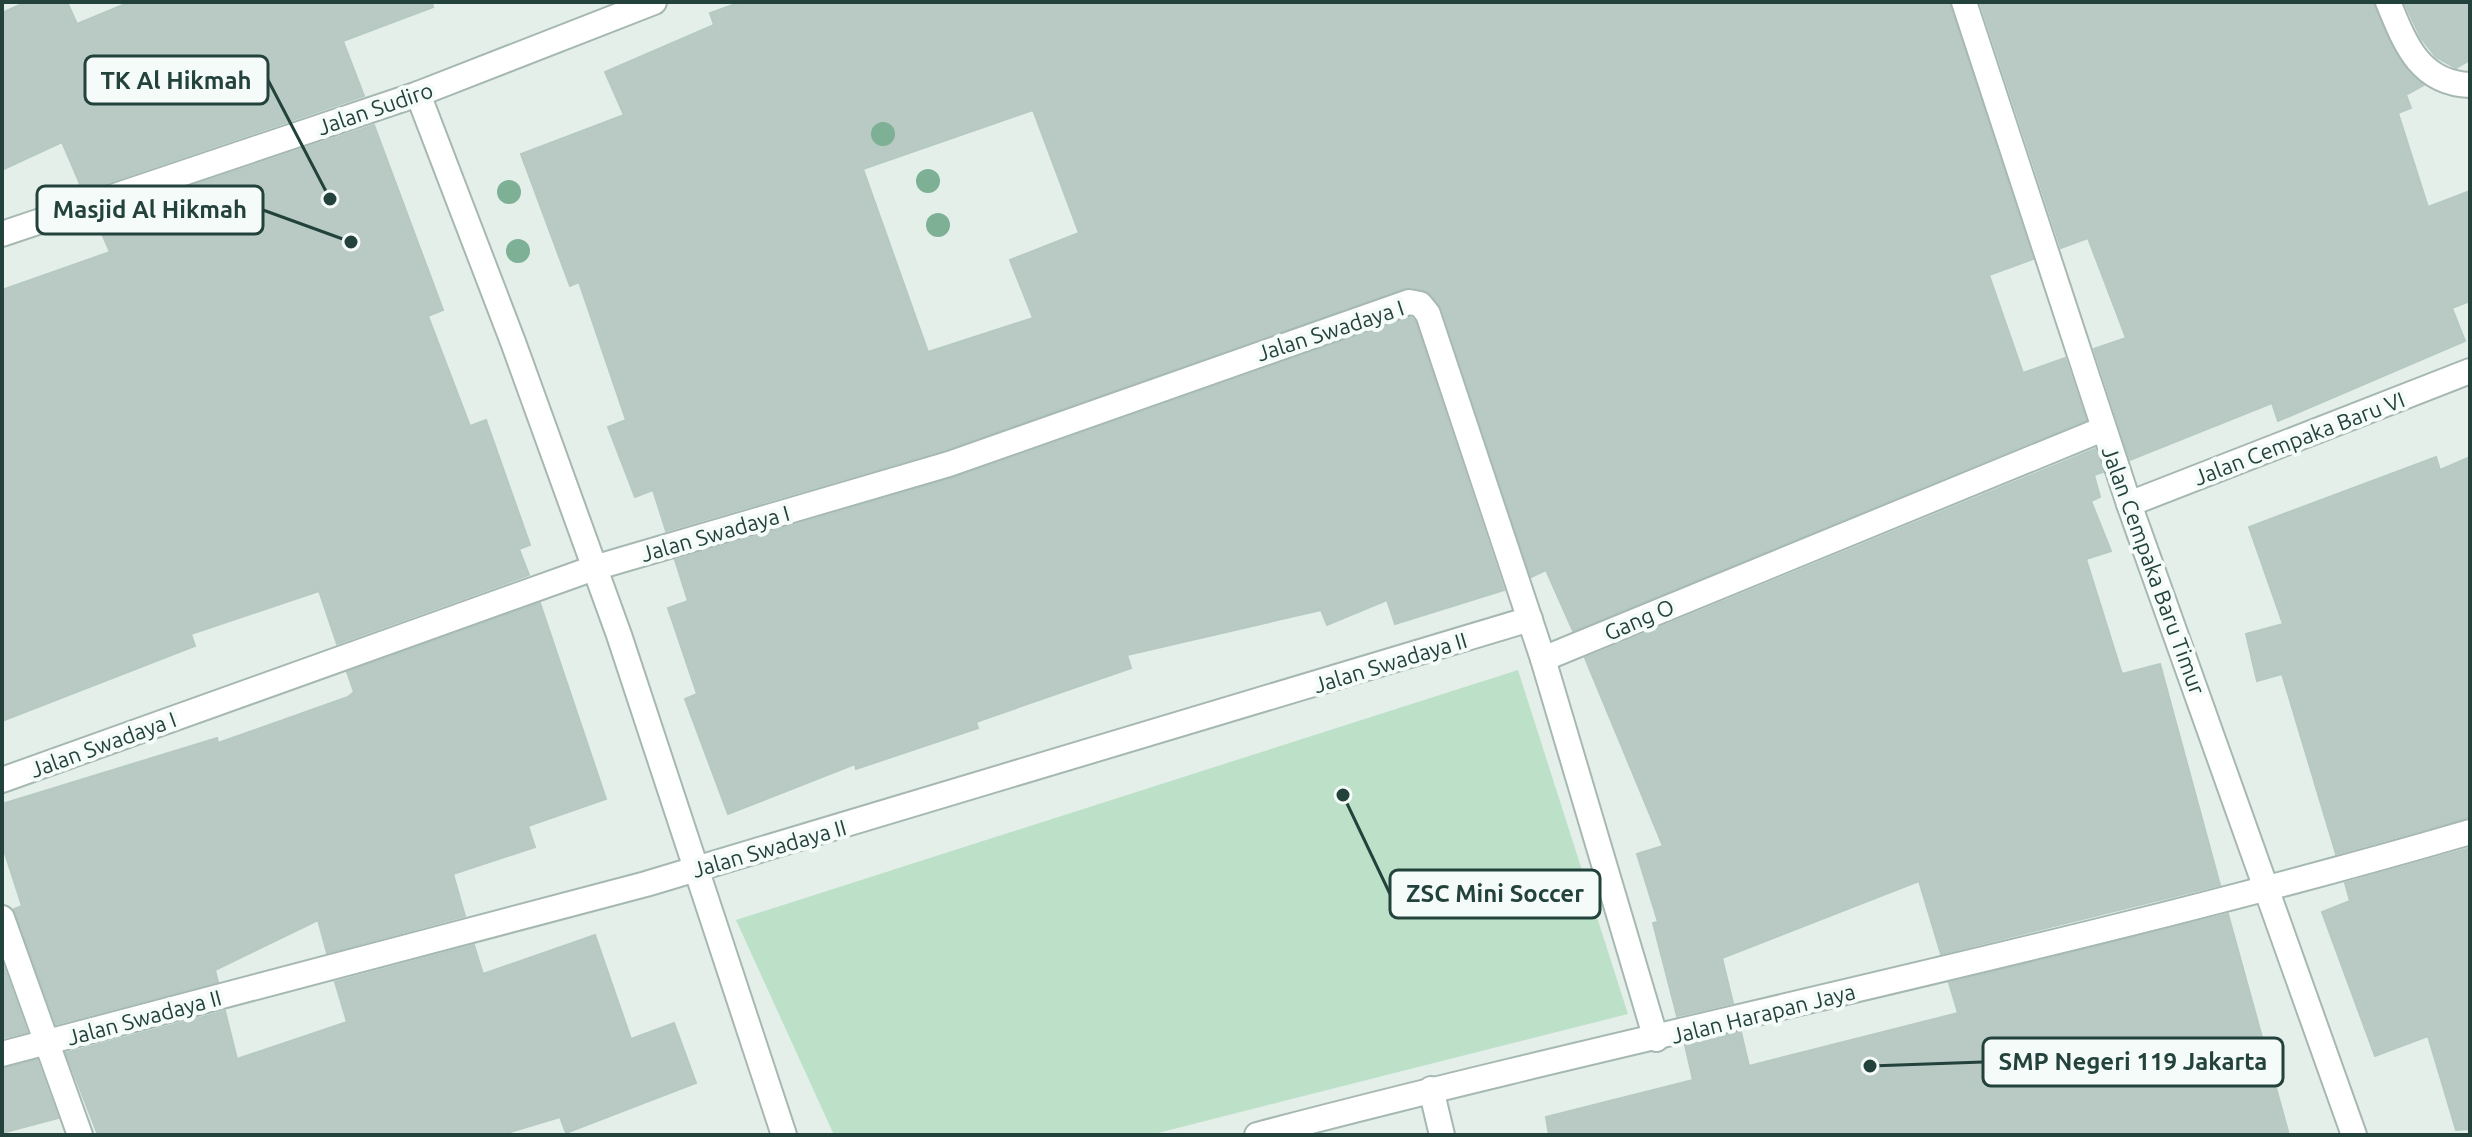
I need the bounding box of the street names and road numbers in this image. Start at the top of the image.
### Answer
street label: Jalan Sudiro [314,77,436,139]
street label: Jalan Swadaya I [1253,294,1407,366]
street label: Jalan Cempaka Baru VI [2190,386,2408,490]
street label: Jalan Cempaka Baru Timur [2097,443,2211,698]
street label: Jalan Swadaya I [638,500,792,566]
street label: Gang O [1600,593,1678,645]
street label: Jalan Swadaya II [1310,627,1470,697]
street label: Jalan Swadaya I [27,706,179,782]
street label: Jalan Swadaya II [689,814,849,882]
street label: Jalan Harapan Jaya [1668,978,1858,1048]
street label: Jalan Swadaya II [64,984,224,1050]

